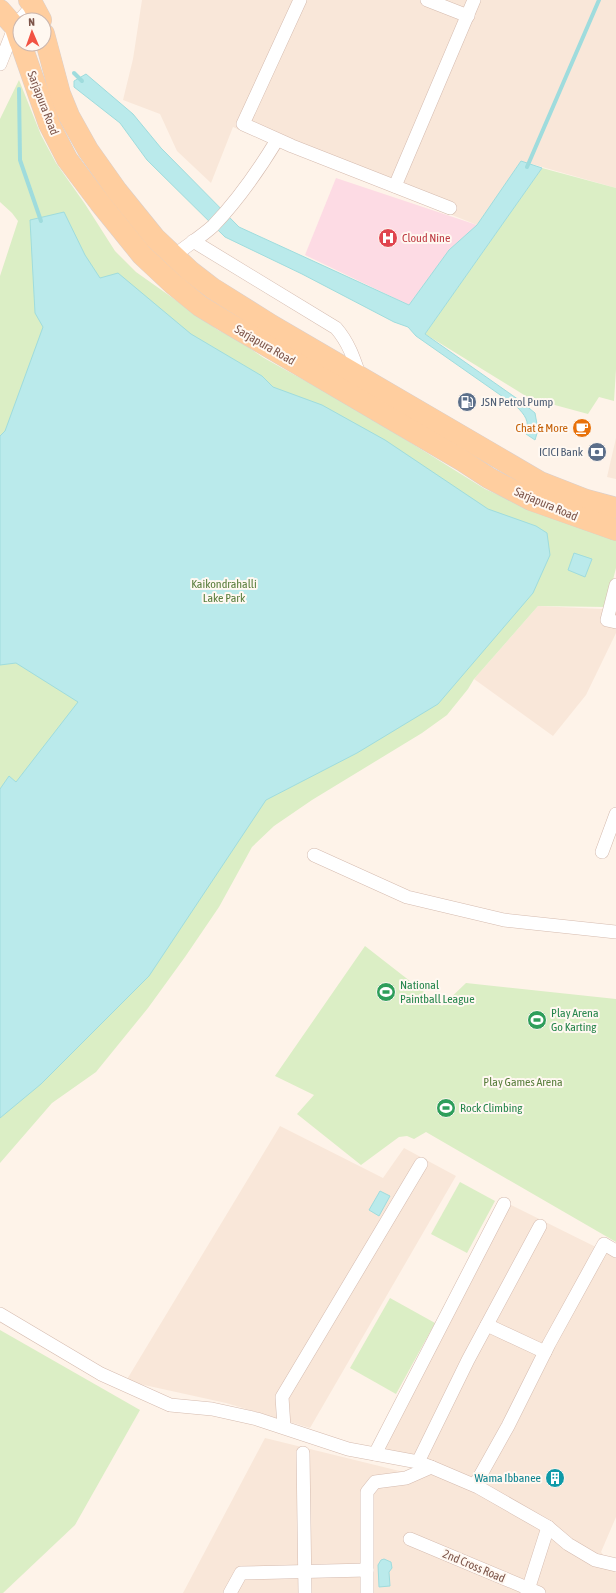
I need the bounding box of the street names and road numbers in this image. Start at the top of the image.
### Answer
street label: Sarjapura Road [24,69,62,137]
street label: Sarjapura Road [232,322,298,368]
street label: Sarjapura Road [512,484,580,524]
street label: 2nd Cross Road [441,1547,507,1585]

